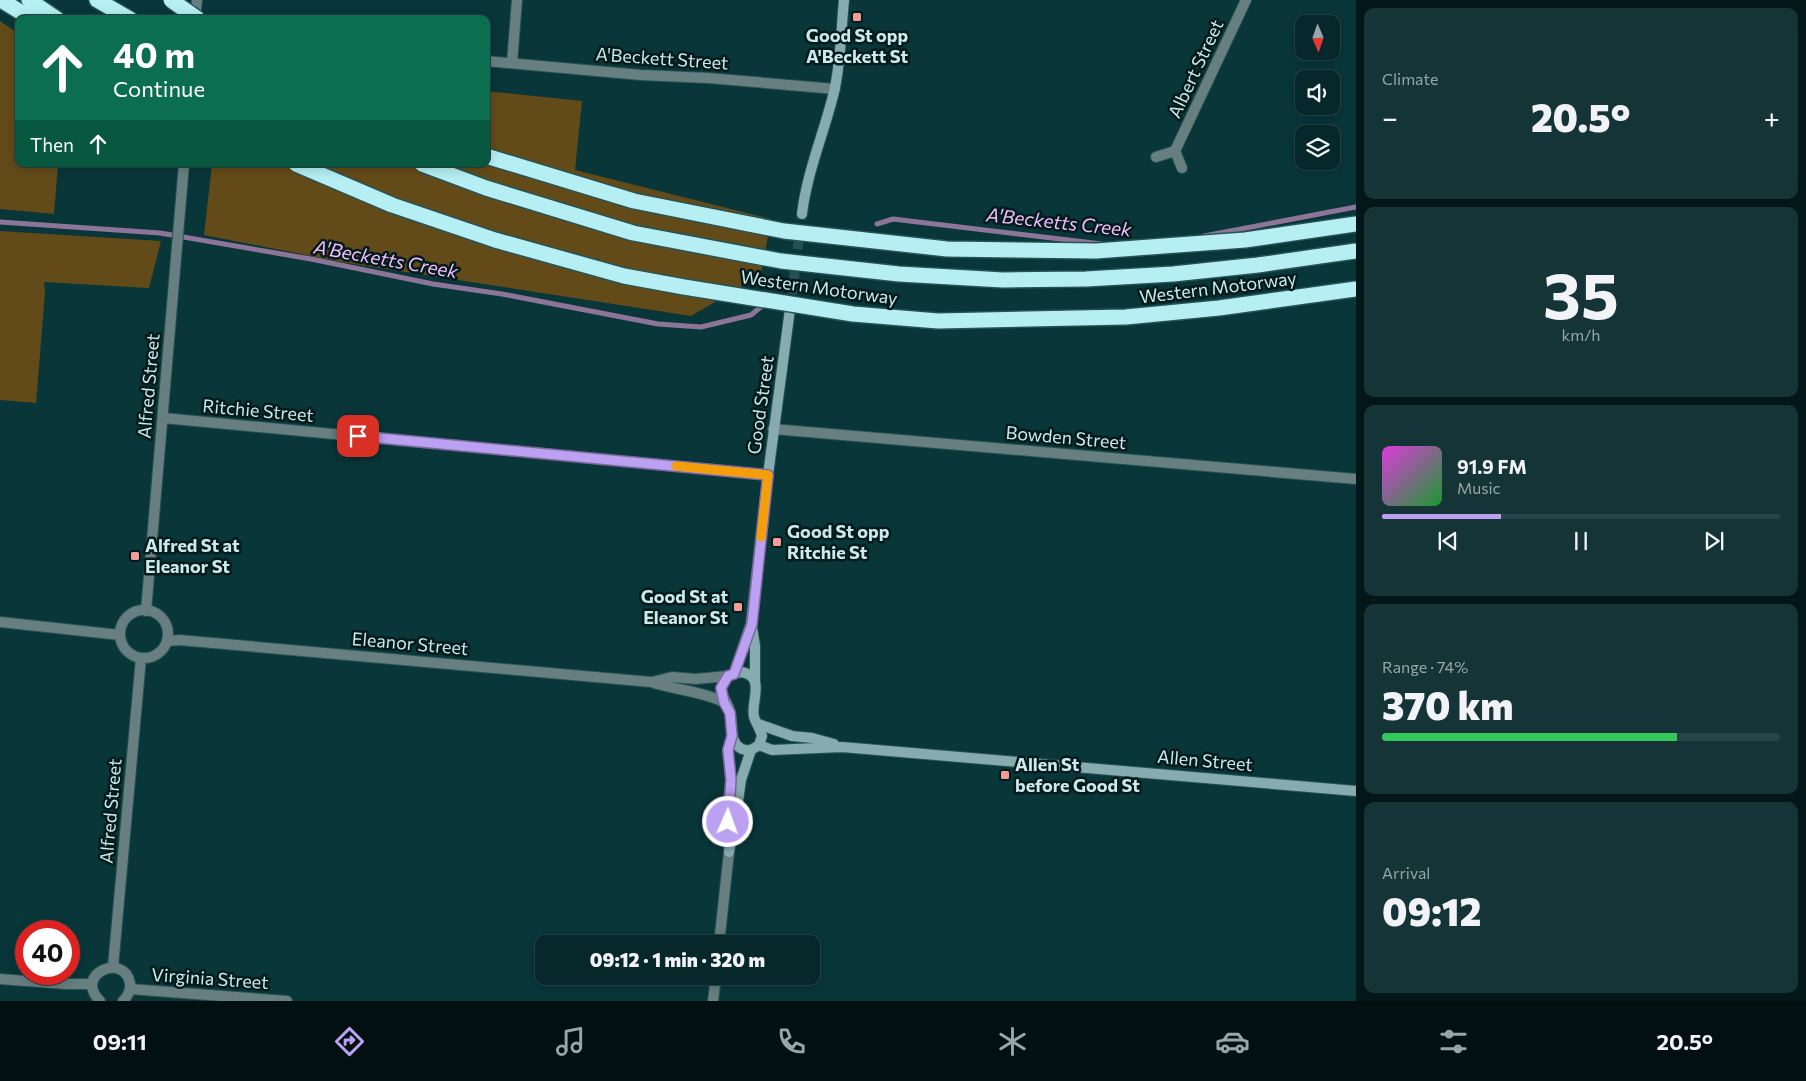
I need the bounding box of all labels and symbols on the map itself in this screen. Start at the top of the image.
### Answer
marker: Good St opp A'Beckett St [851,11,863,23]
north arrow [1295,15,1340,60]
street label: Albert Street [1163,16,1227,121]
place label: Good St opp A'Beckett St [806,24,909,67]
street label: A'Beckett Street [595,42,729,74]
water label: A'Becketts Creek [984,202,1133,241]
water label: A'Becketts Creek [311,234,461,283]
street label: Western Motorway [739,265,899,309]
street label: Western Motorway [1138,266,1298,308]
street label: Alfred Street [132,333,164,439]
street label: Good Street [742,354,778,456]
street label: Ritchie Street [202,394,315,426]
pin [337,415,379,457]
street label: Bowden Street [1005,421,1127,453]
place label: Good St opp Ritchie St [787,520,890,563]
place label: Alfred St at Eleanor St [145,534,240,577]
marker: Good St opp Ritchie St [771,536,783,548]
marker: Alfred St at Eleanor St [129,550,141,562]
place label: Good St at Eleanor St [641,585,728,628]
marker: Good St at Eleanor St [732,601,744,613]
street label: Eleanor Street [351,627,469,659]
street label: Allen Street [1156,745,1254,775]
place label: Allen St before Good St [1015,753,1140,796]
street label: Alfred Street [94,758,126,864]
marker: Allen St before Good St [999,769,1011,781]
position arrow [701,795,753,847]
speed limit sign: 40 [15,920,80,985]
street label: Virginia Street [151,963,269,993]

